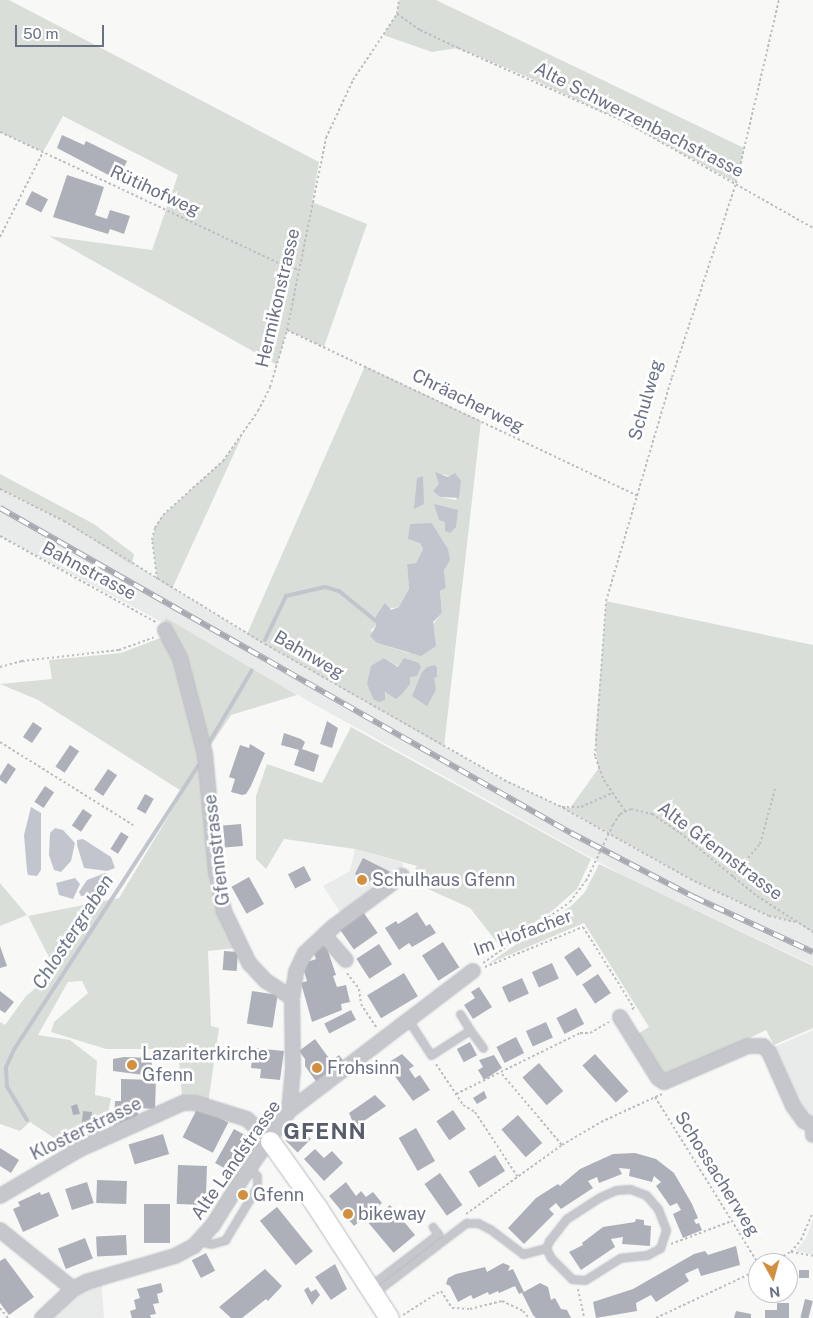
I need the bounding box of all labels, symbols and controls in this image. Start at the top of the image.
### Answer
scale bar [18,15,106,47]
text: 50 m [23,25,58,42]
street label: Alte Schwerzenbachstrasse [531,58,747,182]
street label: Rütihofweg [107,161,203,221]
street label: Hermikonstrasse [251,226,305,370]
street label: Schulweg [624,357,668,443]
street label: Chräacherweg [408,365,528,437]
street label: Bahnstrasse [38,537,140,605]
street label: Bahnweg [270,626,348,684]
street label: Gfennstrasse [199,793,235,907]
street label: Alte Gfennstrasse [653,797,787,905]
place label: Schulhaus Gfenn [372,869,515,891]
water label: Chlostergraben [27,870,119,994]
marker: Schulhaus Gfenn [356,874,368,886]
street label: Im Hofacher [471,905,575,961]
place label: Lazariterkirche Gfenn [142,1044,268,1086]
place label: Frohsinn [327,1057,400,1079]
marker: Lazariterkirche Gfenn [126,1059,138,1071]
marker: Frohsinn [311,1062,323,1074]
street label: Klosterstrasse [27,1093,145,1165]
street label: Alte Landstrasse [187,1096,285,1224]
street label: Schossacherweg [670,1108,764,1240]
district label: GFENN [283,1119,367,1145]
place label: Gfenn [253,1184,304,1206]
marker: Gfenn [237,1189,249,1201]
place label: bikeway [358,1203,426,1225]
marker: bikeway [342,1208,354,1220]
north arrow [748,1253,798,1303]
text: N [768,1283,781,1301]

